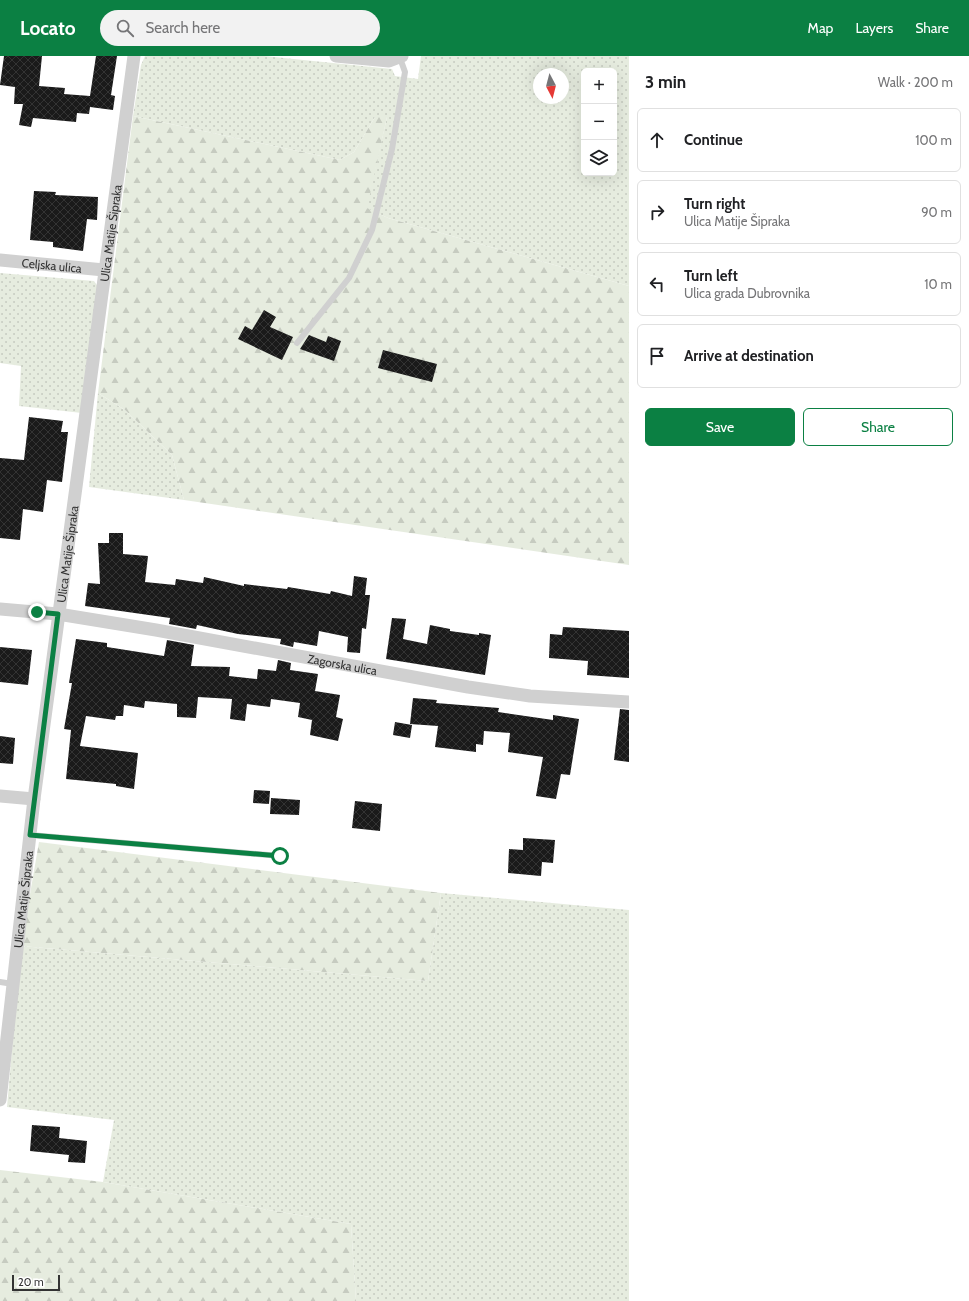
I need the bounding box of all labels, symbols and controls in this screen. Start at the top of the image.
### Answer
search box [100,10,380,46]
text: Locato [20,17,76,40]
icon: search [114,17,136,39]
text: Search here [146,19,220,37]
text: Map [808,19,833,37]
text: Layers [855,19,893,37]
text: Share [915,19,949,37]
north arrow [533,68,569,104]
map controls [581,68,617,176]
button: + [581,68,617,104]
text: 3 min [645,72,686,92]
text: Walk · 200 m [878,74,953,90]
button: − [581,104,617,140]
icon: ahead [646,129,668,151]
text: Continue [684,131,743,149]
text: 100 m [915,132,952,148]
button: layers [581,140,617,176]
street label: Ulica Matije Šipraka [96,183,124,283]
text: Turn right [684,195,745,213]
icon: right [646,201,668,223]
text: 90 m [921,204,952,220]
text: Ulica Matije Šipraka [684,213,790,229]
street label: Celjska ulica [21,255,83,275]
text: Turn left [684,267,738,285]
icon: left [646,273,668,295]
text: 10 m [924,276,952,292]
text: Ulica grada Dubrovnika [684,285,810,301]
icon: arrive [646,345,668,367]
text: Arrive at destination [684,347,814,365]
button: Save [645,408,795,446]
button: Share [803,408,953,446]
street label: Ulica Matije Šipraka [53,504,81,604]
route end [28,603,46,621]
street label: Zagorska ulica [306,650,379,678]
route start [271,847,289,865]
street label: Ulica Matije Šipraka [10,850,36,949]
scale bar [12,1273,60,1292]
text: 20 m [18,1275,44,1289]

